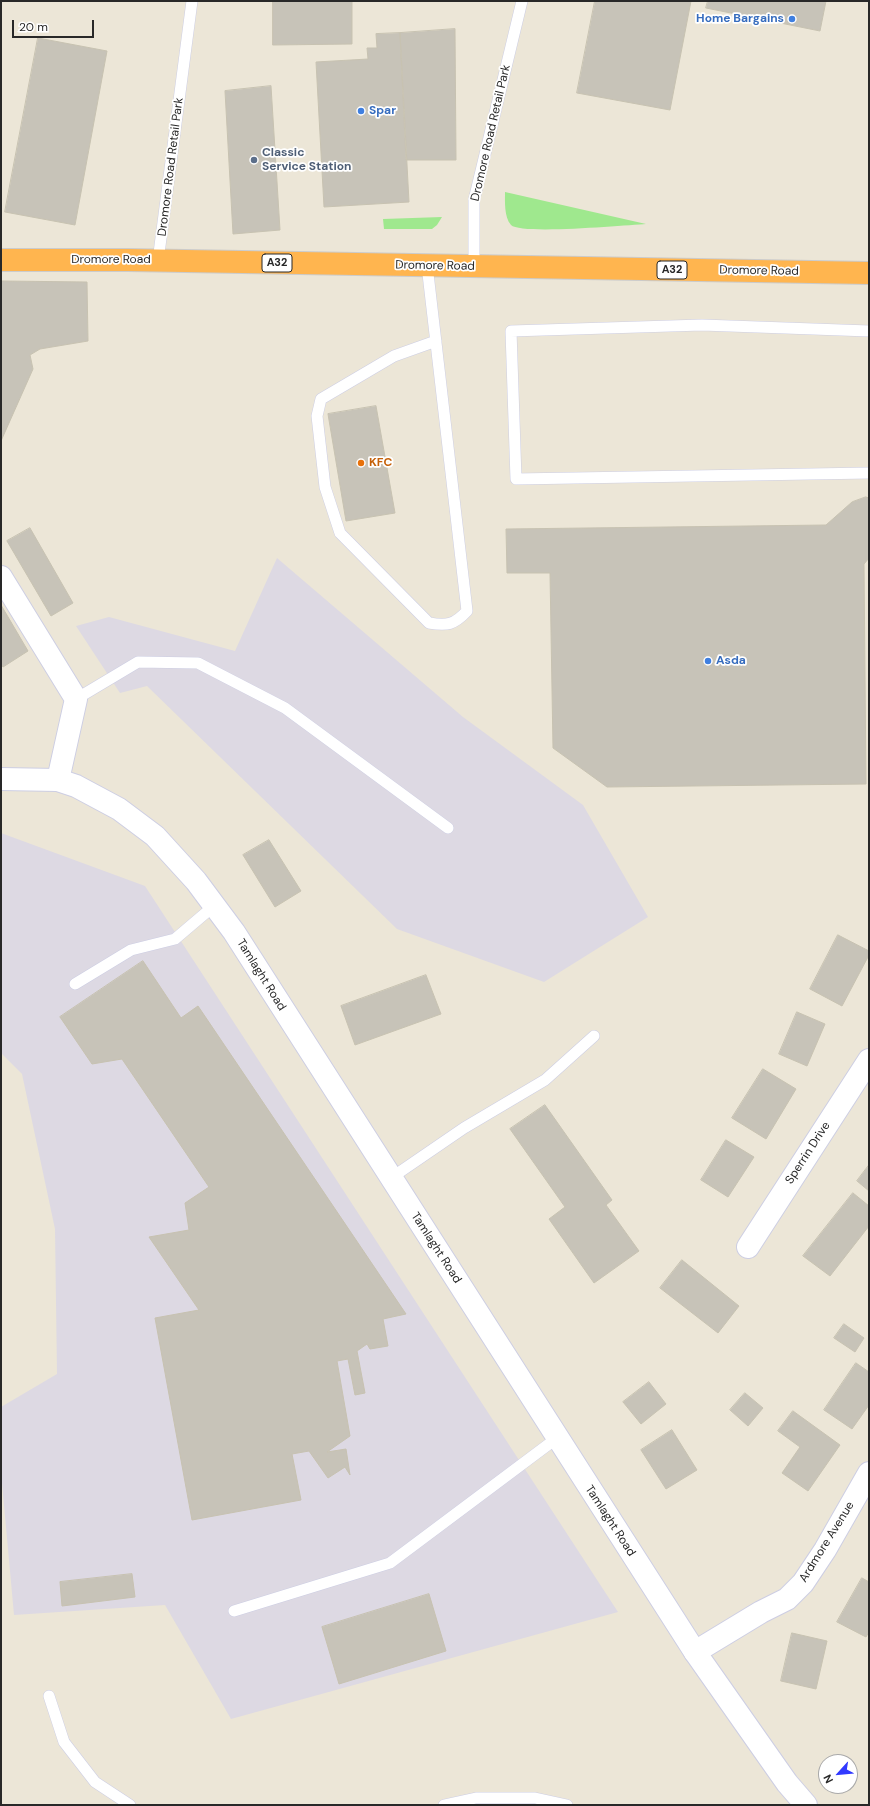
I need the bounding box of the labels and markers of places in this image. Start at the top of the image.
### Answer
place label: Home Bargains [696,12,784,26]
marker: Home Bargains [787,14,797,24]
place label: Spar [369,104,396,118]
marker: Spar [356,106,366,116]
place label: Classic Service Station [262,146,351,174]
marker: Classic Service Station [249,155,259,165]
place label: KFC [369,456,392,470]
marker: KFC [356,458,366,468]
place label: Asda [716,654,746,668]
marker: Asda [703,656,713,666]

